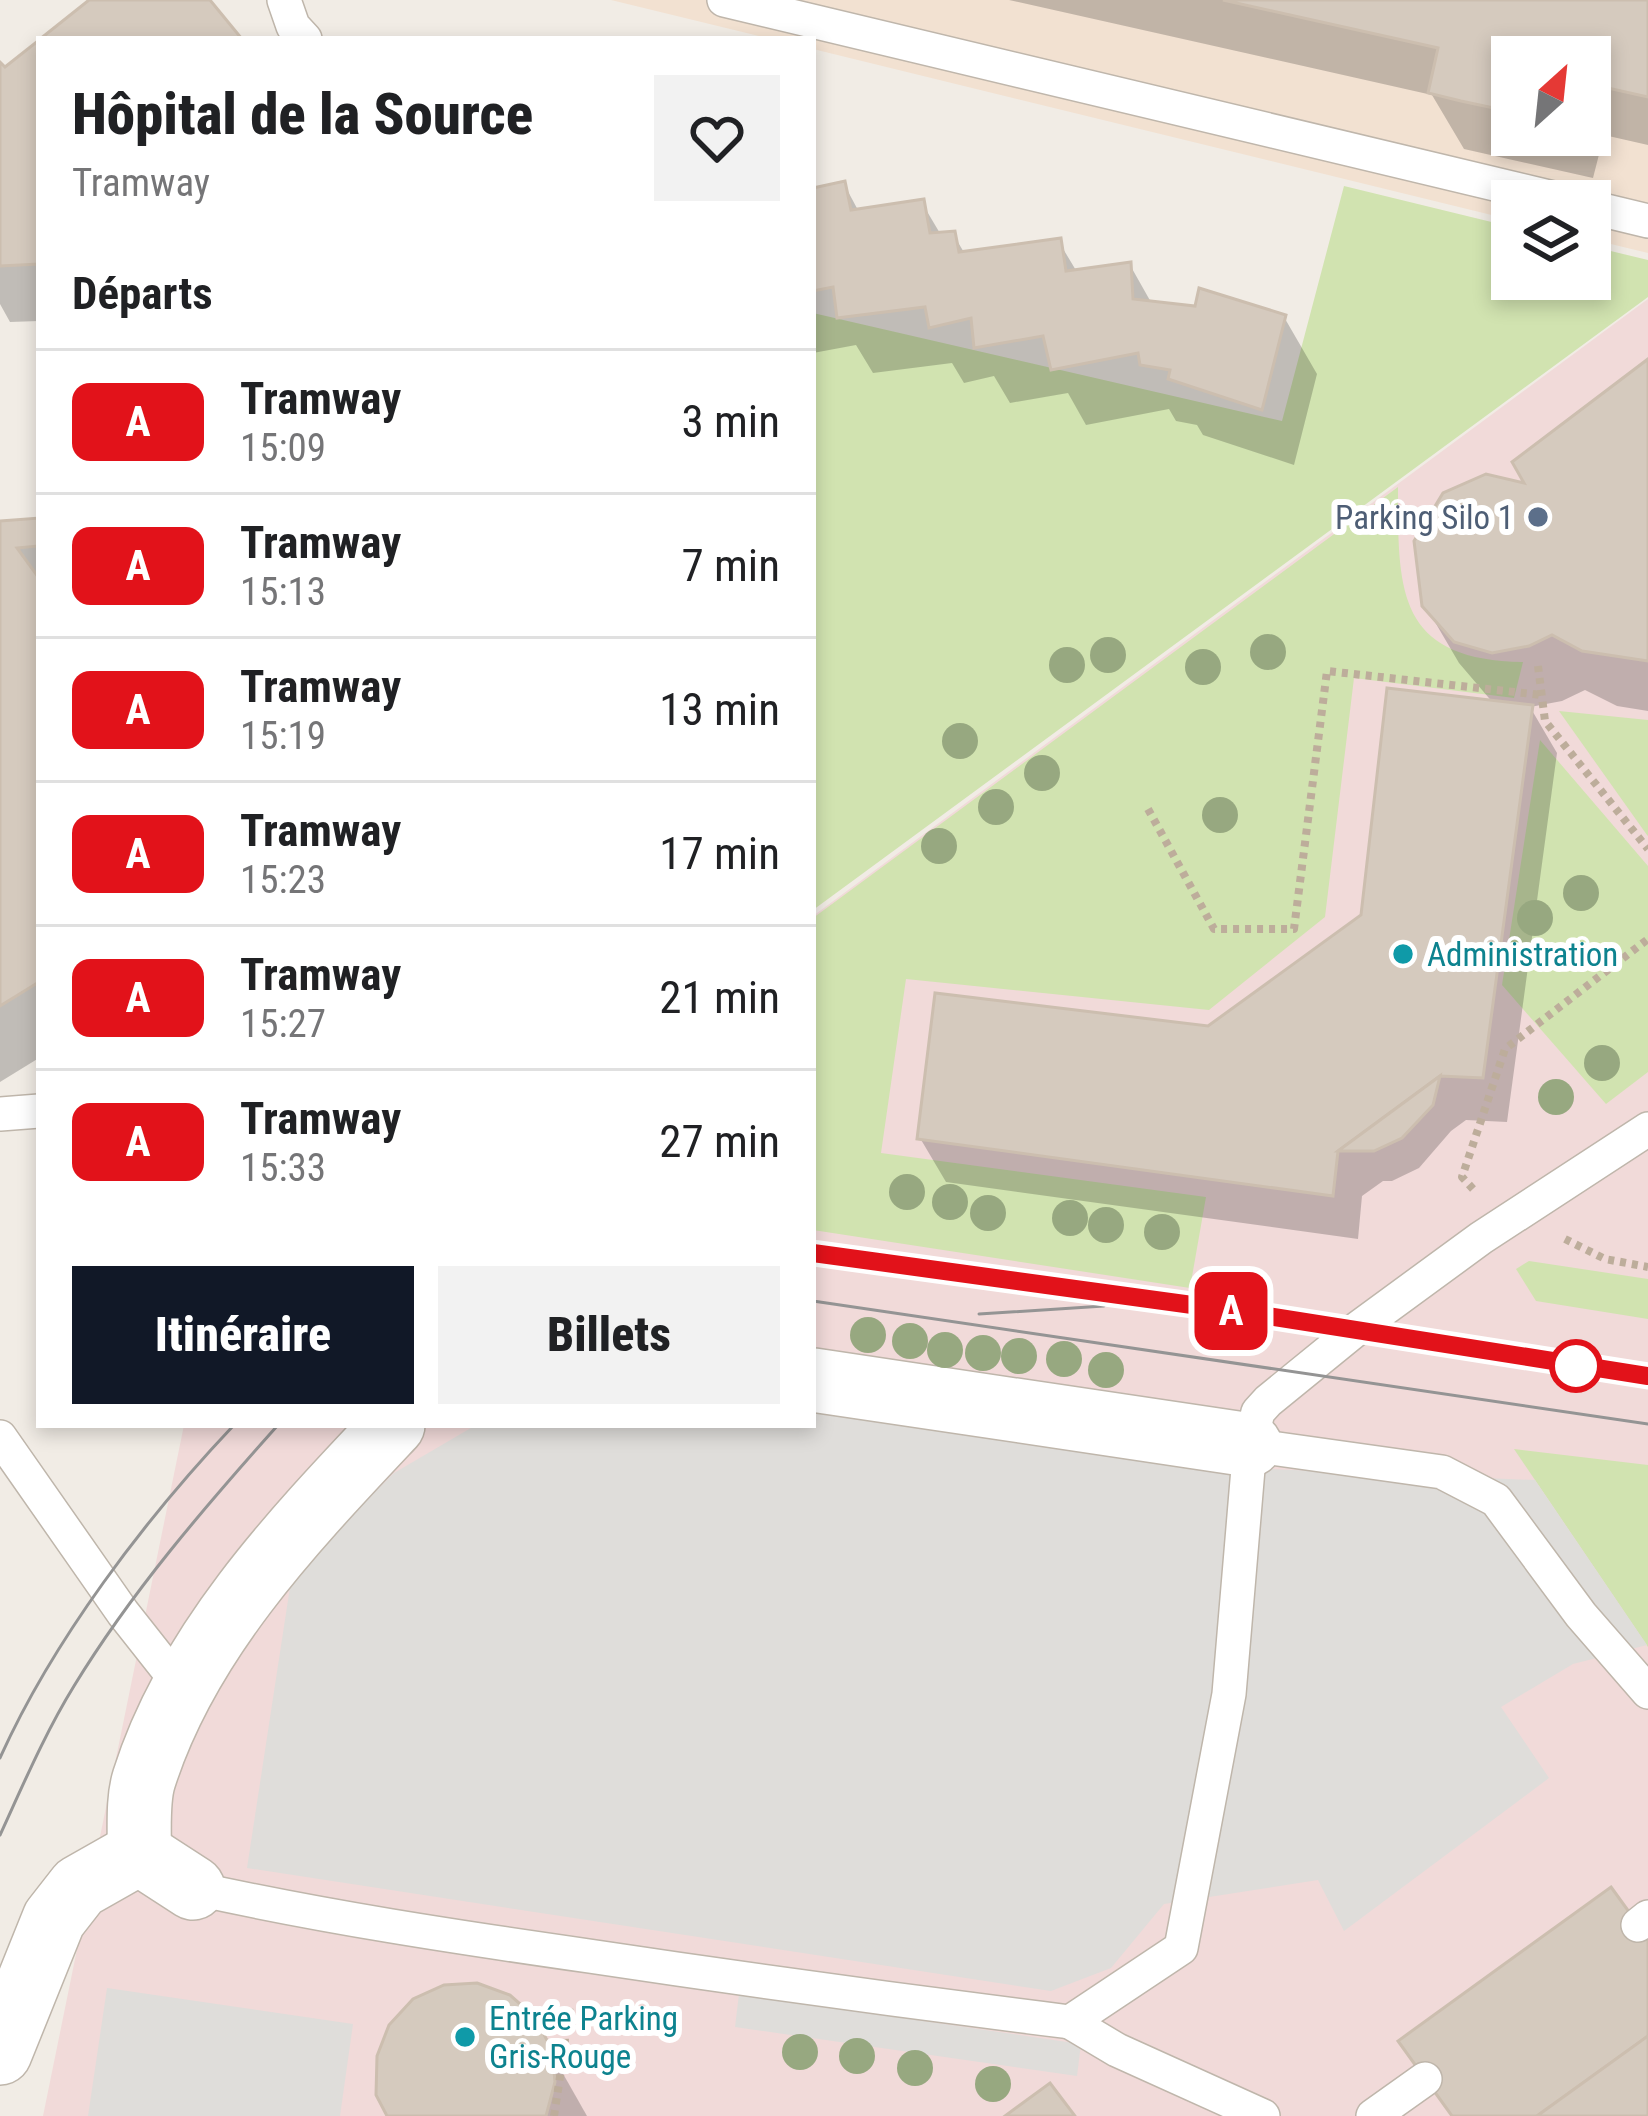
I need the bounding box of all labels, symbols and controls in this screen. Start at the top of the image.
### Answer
north arrow [1491,36,1611,156]
map controls [1491,36,1611,300]
button: heart [654,75,780,201]
text: Hôpital de la Source [72,81,533,148]
text: Tramway [72,160,210,206]
button: layers [1491,180,1611,300]
text: Départs [72,267,213,320]
text: Tramway [240,372,401,425]
text: 3 min [681,395,780,448]
text: A [125,397,151,446]
text: 15:09 [240,425,326,471]
place label: Parking Silo 1 [1335,498,1514,537]
marker: Parking Silo 1 [1525,504,1551,530]
text: Tramway [240,516,401,569]
text: 7 min [681,539,780,592]
text: A [125,541,151,590]
text: 15:13 [240,569,326,615]
text: Tramway [240,660,401,713]
text: 13 min [659,683,780,736]
text: A [125,685,151,734]
text: 15:19 [240,713,326,759]
text: Tramway [240,804,401,857]
text: 17 min [659,827,780,880]
text: A [125,829,151,878]
text: 15:23 [240,857,326,903]
place label: Administration [1427,935,1618,974]
marker: Administration [1390,941,1416,967]
text: Tramway [240,948,401,1001]
text: 21 min [659,971,780,1024]
text: A [125,973,151,1022]
text: 15:27 [240,1001,326,1047]
text: Tramway [240,1092,401,1145]
text: 27 min [659,1115,780,1168]
text: A [125,1117,151,1166]
text: 15:33 [240,1145,326,1191]
button: Itinéraire [72,1266,414,1404]
button: Billets [438,1266,780,1404]
line badge: A [1192,1272,1270,1350]
text: A [1218,1286,1244,1335]
unlabelled marker [1551,1341,1601,1391]
place label: Entrée Parking Gris-Rouge [489,1999,678,2076]
marker: Entrée Parking Gris-Rouge [452,2024,478,2050]

